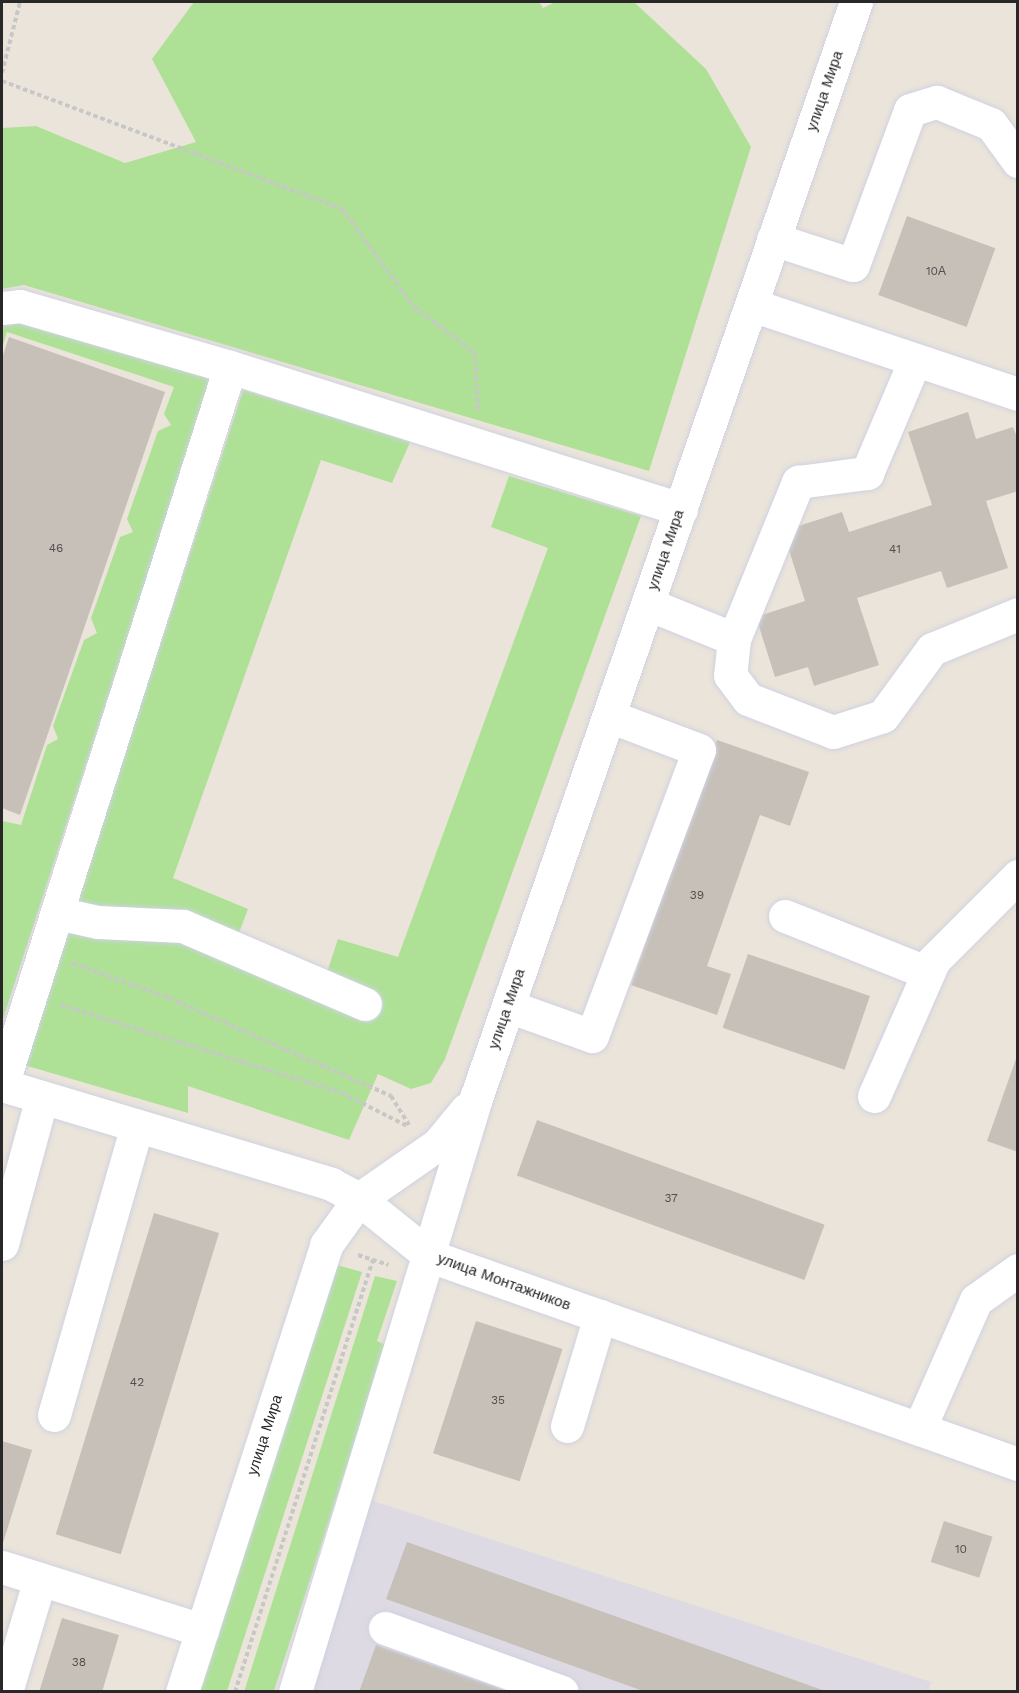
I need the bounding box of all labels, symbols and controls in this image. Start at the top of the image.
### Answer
street label: улица Мира [803,48,847,134]
house number: 10А [926,265,946,279]
street label: улица Мира [644,507,688,593]
house number: 46 [49,542,63,556]
house number: 41 [889,543,901,557]
house number: 39 [690,889,704,903]
street label: улица Мира [485,966,529,1052]
house number: 37 [664,1192,678,1206]
street label: улица Монтажников [435,1250,573,1314]
house number: 42 [130,1376,144,1390]
street label: улица Мира [243,1392,287,1478]
house number: 35 [491,1394,505,1408]
house number: 10 [955,1543,967,1557]
house number: 38 [72,1656,86,1670]

